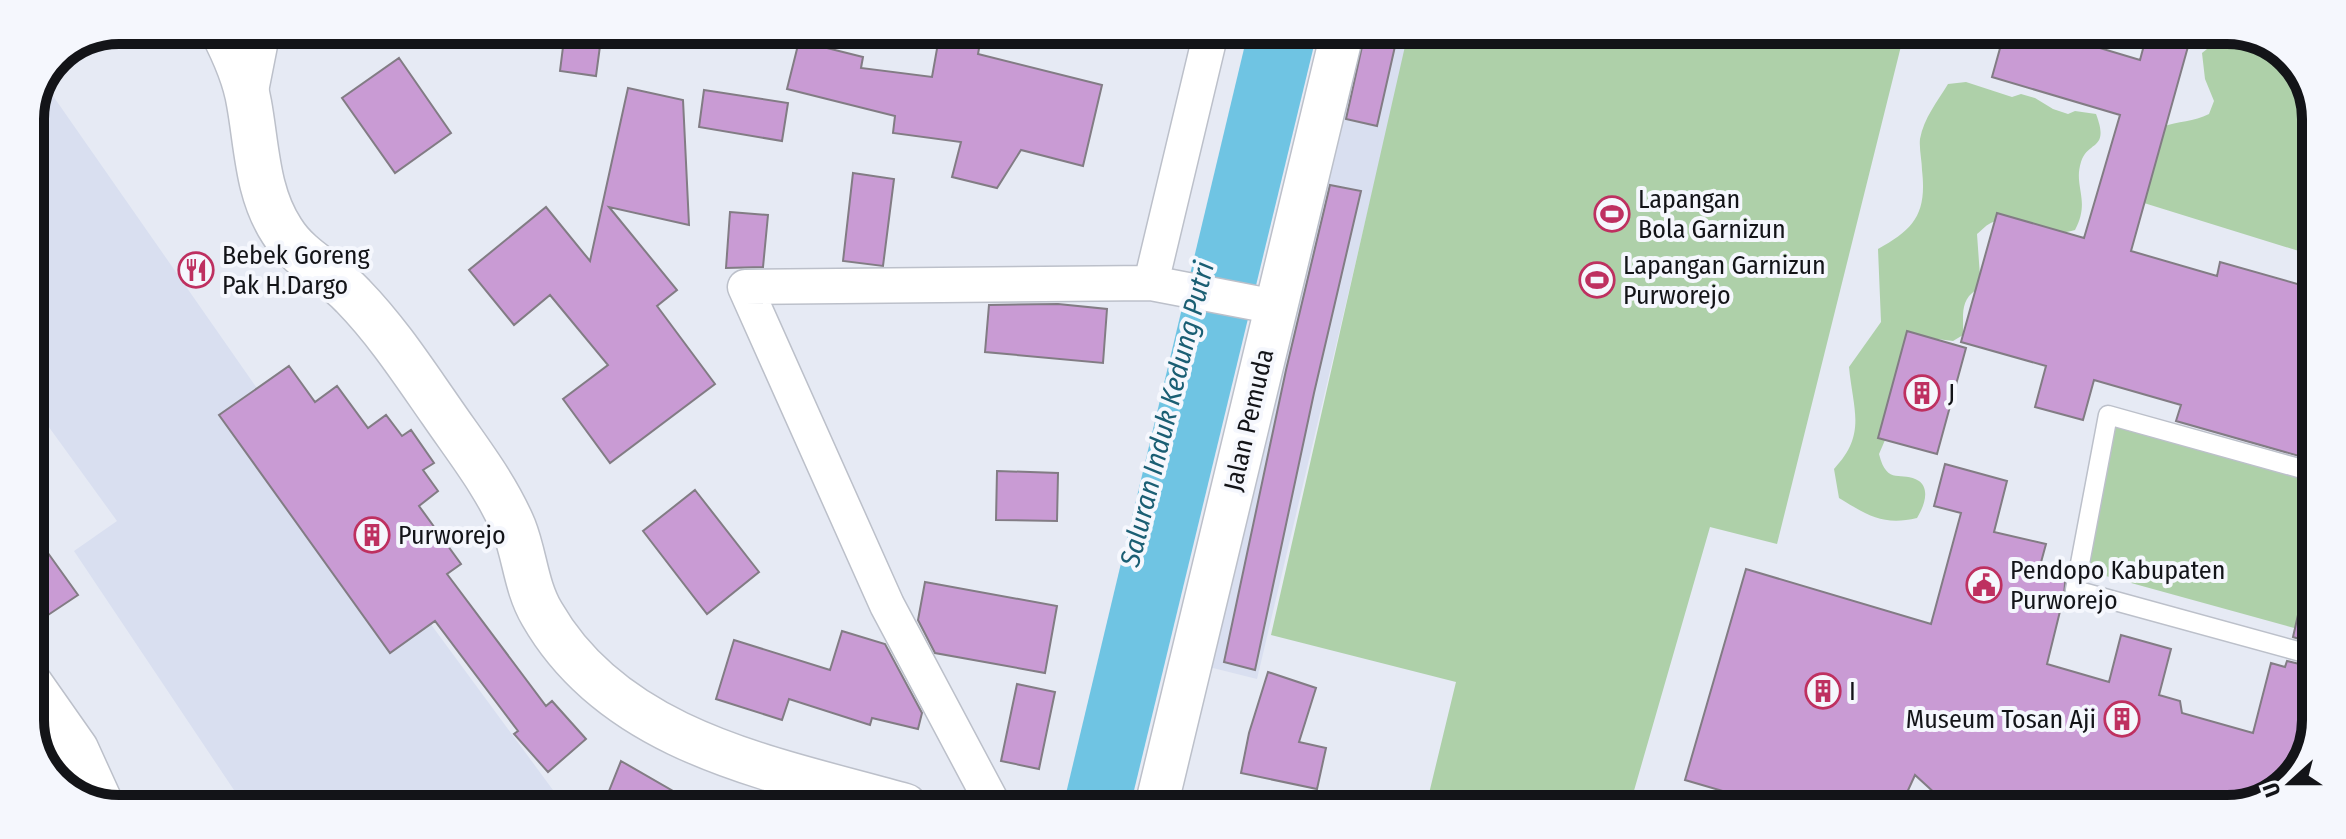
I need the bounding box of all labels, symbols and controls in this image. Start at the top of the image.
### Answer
place label: Lapangan Bola Garnizun [1638,184,1786,245]
sports icon: Lapangan Bola Garnizun [1593,195,1631,233]
place label: Bebek Goreng Pak H.Dargo [222,240,370,301]
place label: Lapangan Garnizun Purworejo [1623,250,1826,311]
restaurant icon: Bebek Goreng Pak H.Dargo [177,251,215,289]
water label: Saluran Induk Kedung Putri [1113,258,1221,571]
sports icon: Lapangan Garnizun Purworejo [1578,261,1616,299]
street label: Jalan Pemuda [1218,346,1280,494]
building icon: J [1903,374,1941,412]
place label: J [1948,378,1955,409]
building icon: Purworejo [353,516,391,554]
place label: Purworejo [398,520,506,551]
place label: Pendopo Kabupaten Purworejo [2010,555,2225,616]
public building icon: Pendopo Kabupaten Purworejo [1965,566,2003,604]
building icon: I [1804,672,1842,710]
place label: I [1849,676,1856,707]
building icon: Museum Tosan Aji [2103,700,2141,738]
place label: Museum Tosan Aji [1906,704,2096,735]
north arrow [2250,743,2330,823]
text: U [2257,779,2287,801]

